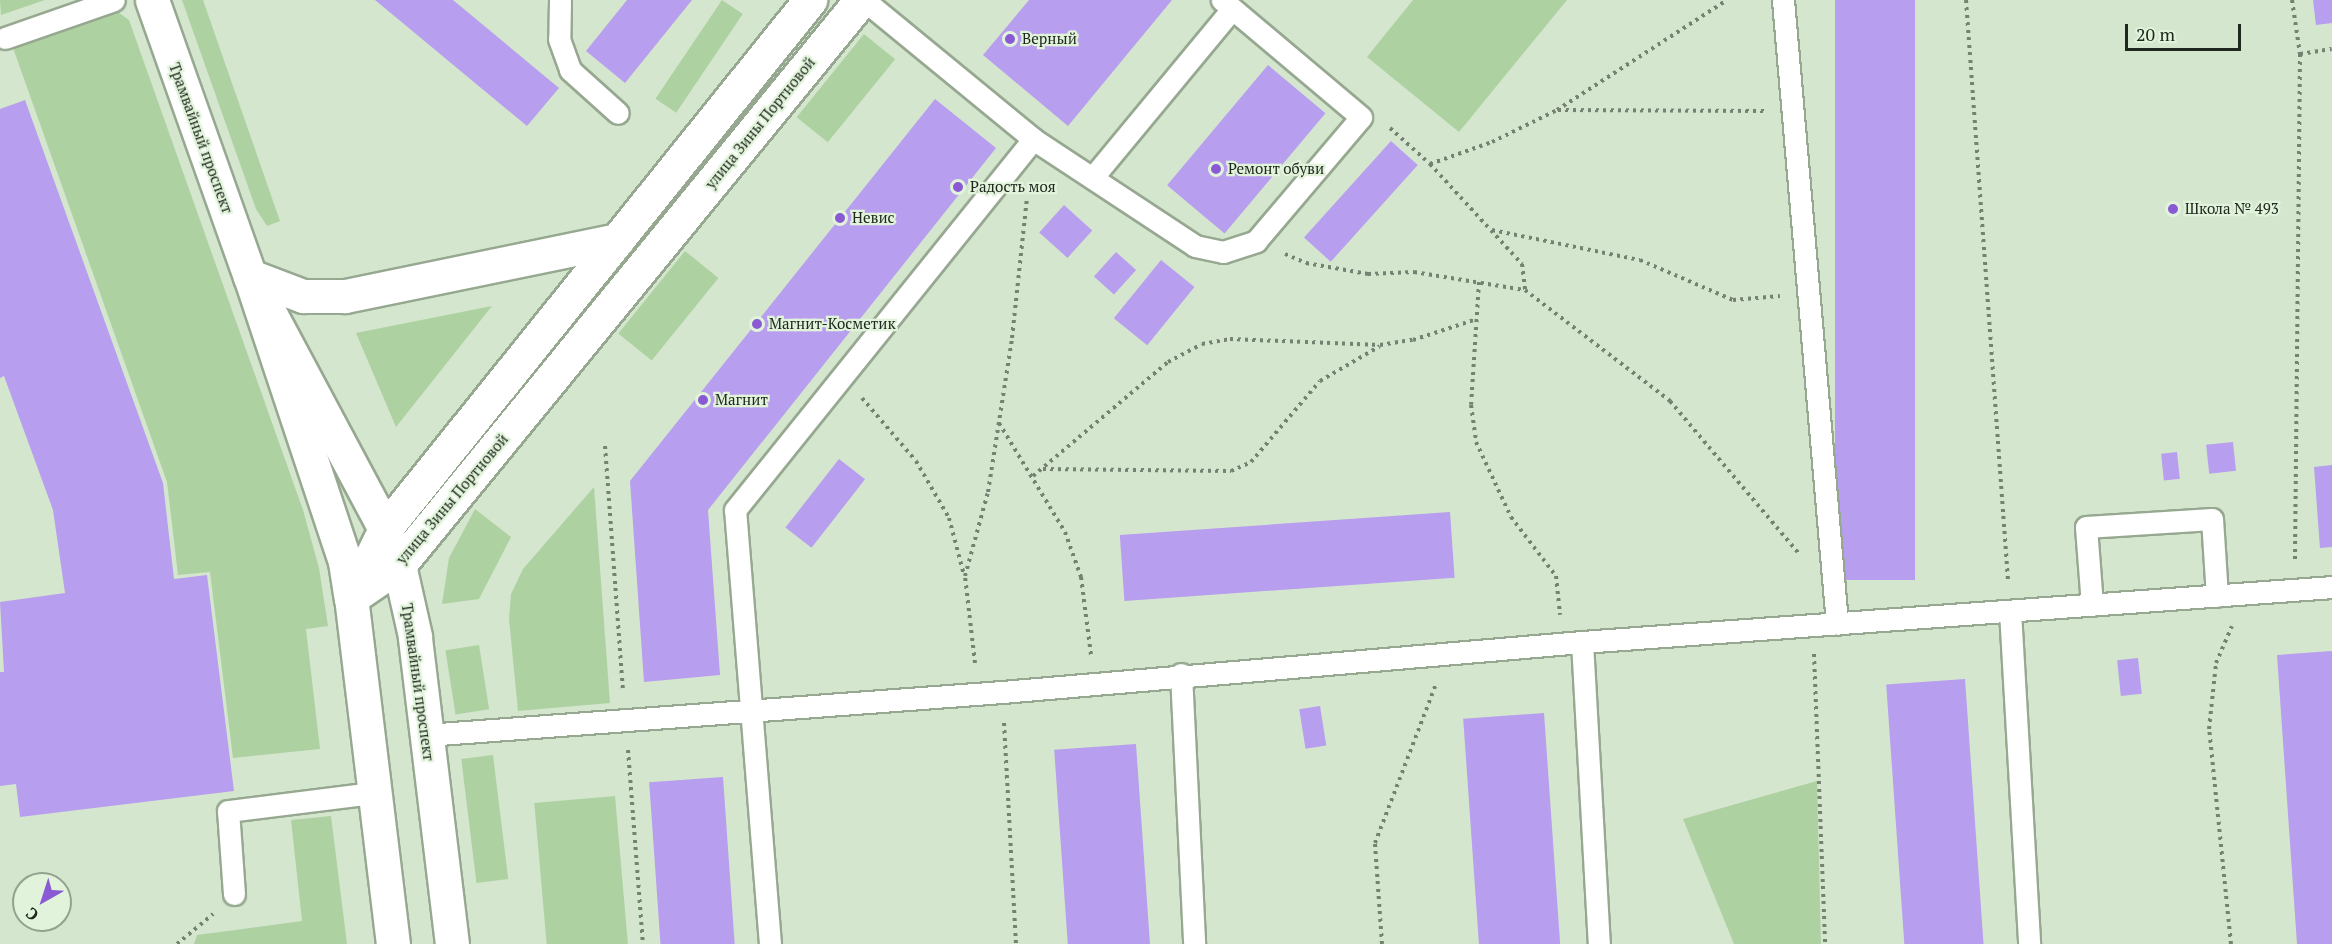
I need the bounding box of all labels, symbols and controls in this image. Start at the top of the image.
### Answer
scale bar [2128,12,2244,50]
text: 20 m [2136,22,2175,46]
place label: Верный [1022,30,1077,48]
marker: Верный [1003,32,1017,46]
street label: улица Зины Портновой [701,54,819,192]
street label: Трамвайный проспект [165,60,237,216]
place label: Ремонт обуви [1228,160,1325,178]
marker: Ремонт обуви [1209,162,1223,176]
place label: Радость моя [970,178,1056,196]
marker: Радость моя [951,180,965,194]
place label: Школа № 493 [2185,200,2279,218]
marker: Школа № 493 [2166,202,2180,216]
place label: Невис [852,209,895,227]
marker: Невис [833,211,847,225]
place label: Магнит-Косметик [769,315,896,333]
marker: Магнит-Косметик [750,317,764,331]
place label: Магнит [715,391,768,409]
marker: Магнит [696,393,710,407]
street label: улица Зины Портновой [392,430,512,568]
street label: Трамвайный проспект [398,602,438,762]
north arrow [12,872,72,932]
text: С [21,903,43,926]

